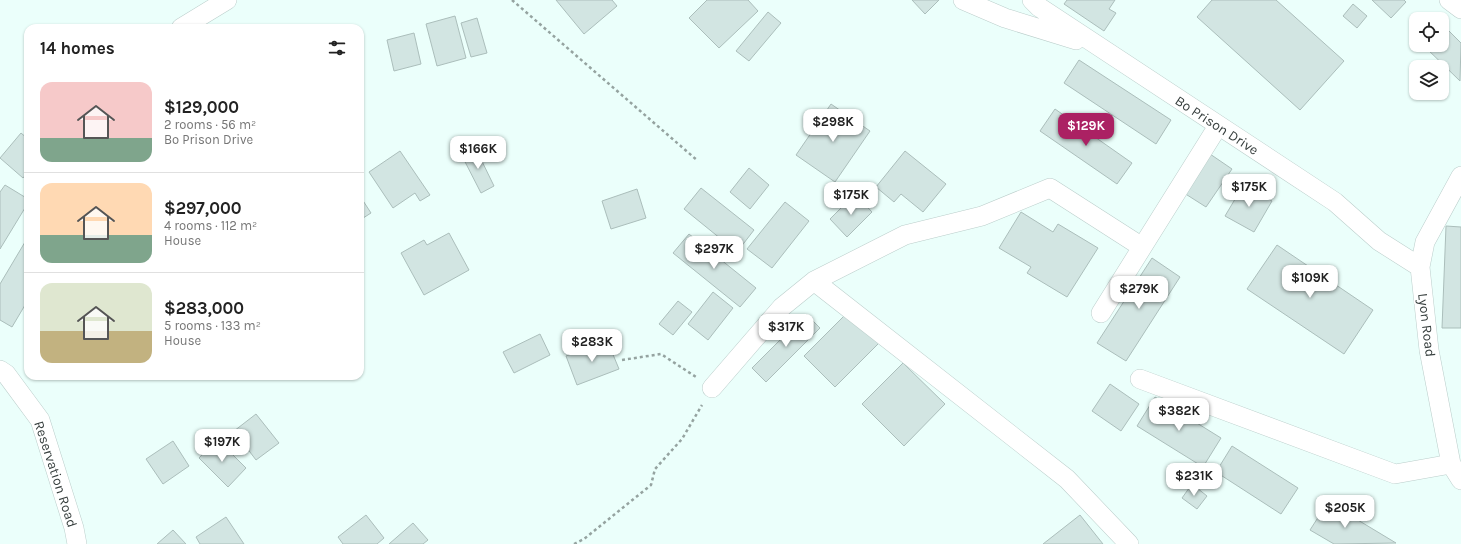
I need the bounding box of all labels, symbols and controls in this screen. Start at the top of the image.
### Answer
map controls [1409,12,1449,100]
button: locate [1409,12,1449,52]
icon: filters [326,37,348,59]
text: 14 homes [40,38,115,58]
button: layers [1409,60,1449,100]
street label: Bo Prison Drive [1172,92,1262,159]
text: $129,000 [164,97,239,117]
icon: home [72,98,120,146]
pin: $298K [805,109,861,143]
pin: $129K [1058,113,1114,147]
text: $298K [812,114,854,129]
text: 2 rooms · 56 m² [164,117,256,132]
text: $129K [1067,118,1105,133]
text: Bo Prison Drive [164,132,253,147]
pin: $166K [450,136,506,170]
text: $166K [459,141,497,156]
pin: $175K [1221,174,1277,208]
text: $175K [1231,179,1267,194]
pin: $175K [823,182,879,216]
text: $175K [833,187,869,202]
text: $297,000 [164,198,241,218]
icon: home [72,199,120,247]
text: 4 rooms · 112 m² [164,218,257,233]
text: House [164,233,201,248]
pin: $297K [686,236,742,270]
text: $297K [694,241,734,256]
pin: $109K [1282,265,1338,299]
text: $109K [1291,270,1329,285]
pin: $279K [1111,276,1167,310]
text: $279K [1119,281,1159,296]
street label: Lyon Road [1414,292,1439,358]
text: $283,000 [164,298,244,318]
icon: home [72,299,120,347]
pin: $317K [758,314,814,348]
text: 5 rooms · 133 m² [164,318,261,333]
text: $317K [768,319,804,334]
pin: $283K [564,329,620,363]
text: House [164,333,201,348]
text: $283K [571,334,613,349]
pin: $382K [1151,398,1207,432]
text: $382K [1158,403,1200,418]
street label: Reservation Road [30,419,81,530]
pin: $197K [194,429,250,463]
text: $197K [204,434,240,449]
pin: $231K [1166,463,1222,497]
text: $231K [1175,468,1213,483]
pin: $205K [1317,495,1373,529]
text: $205K [1324,500,1366,515]

